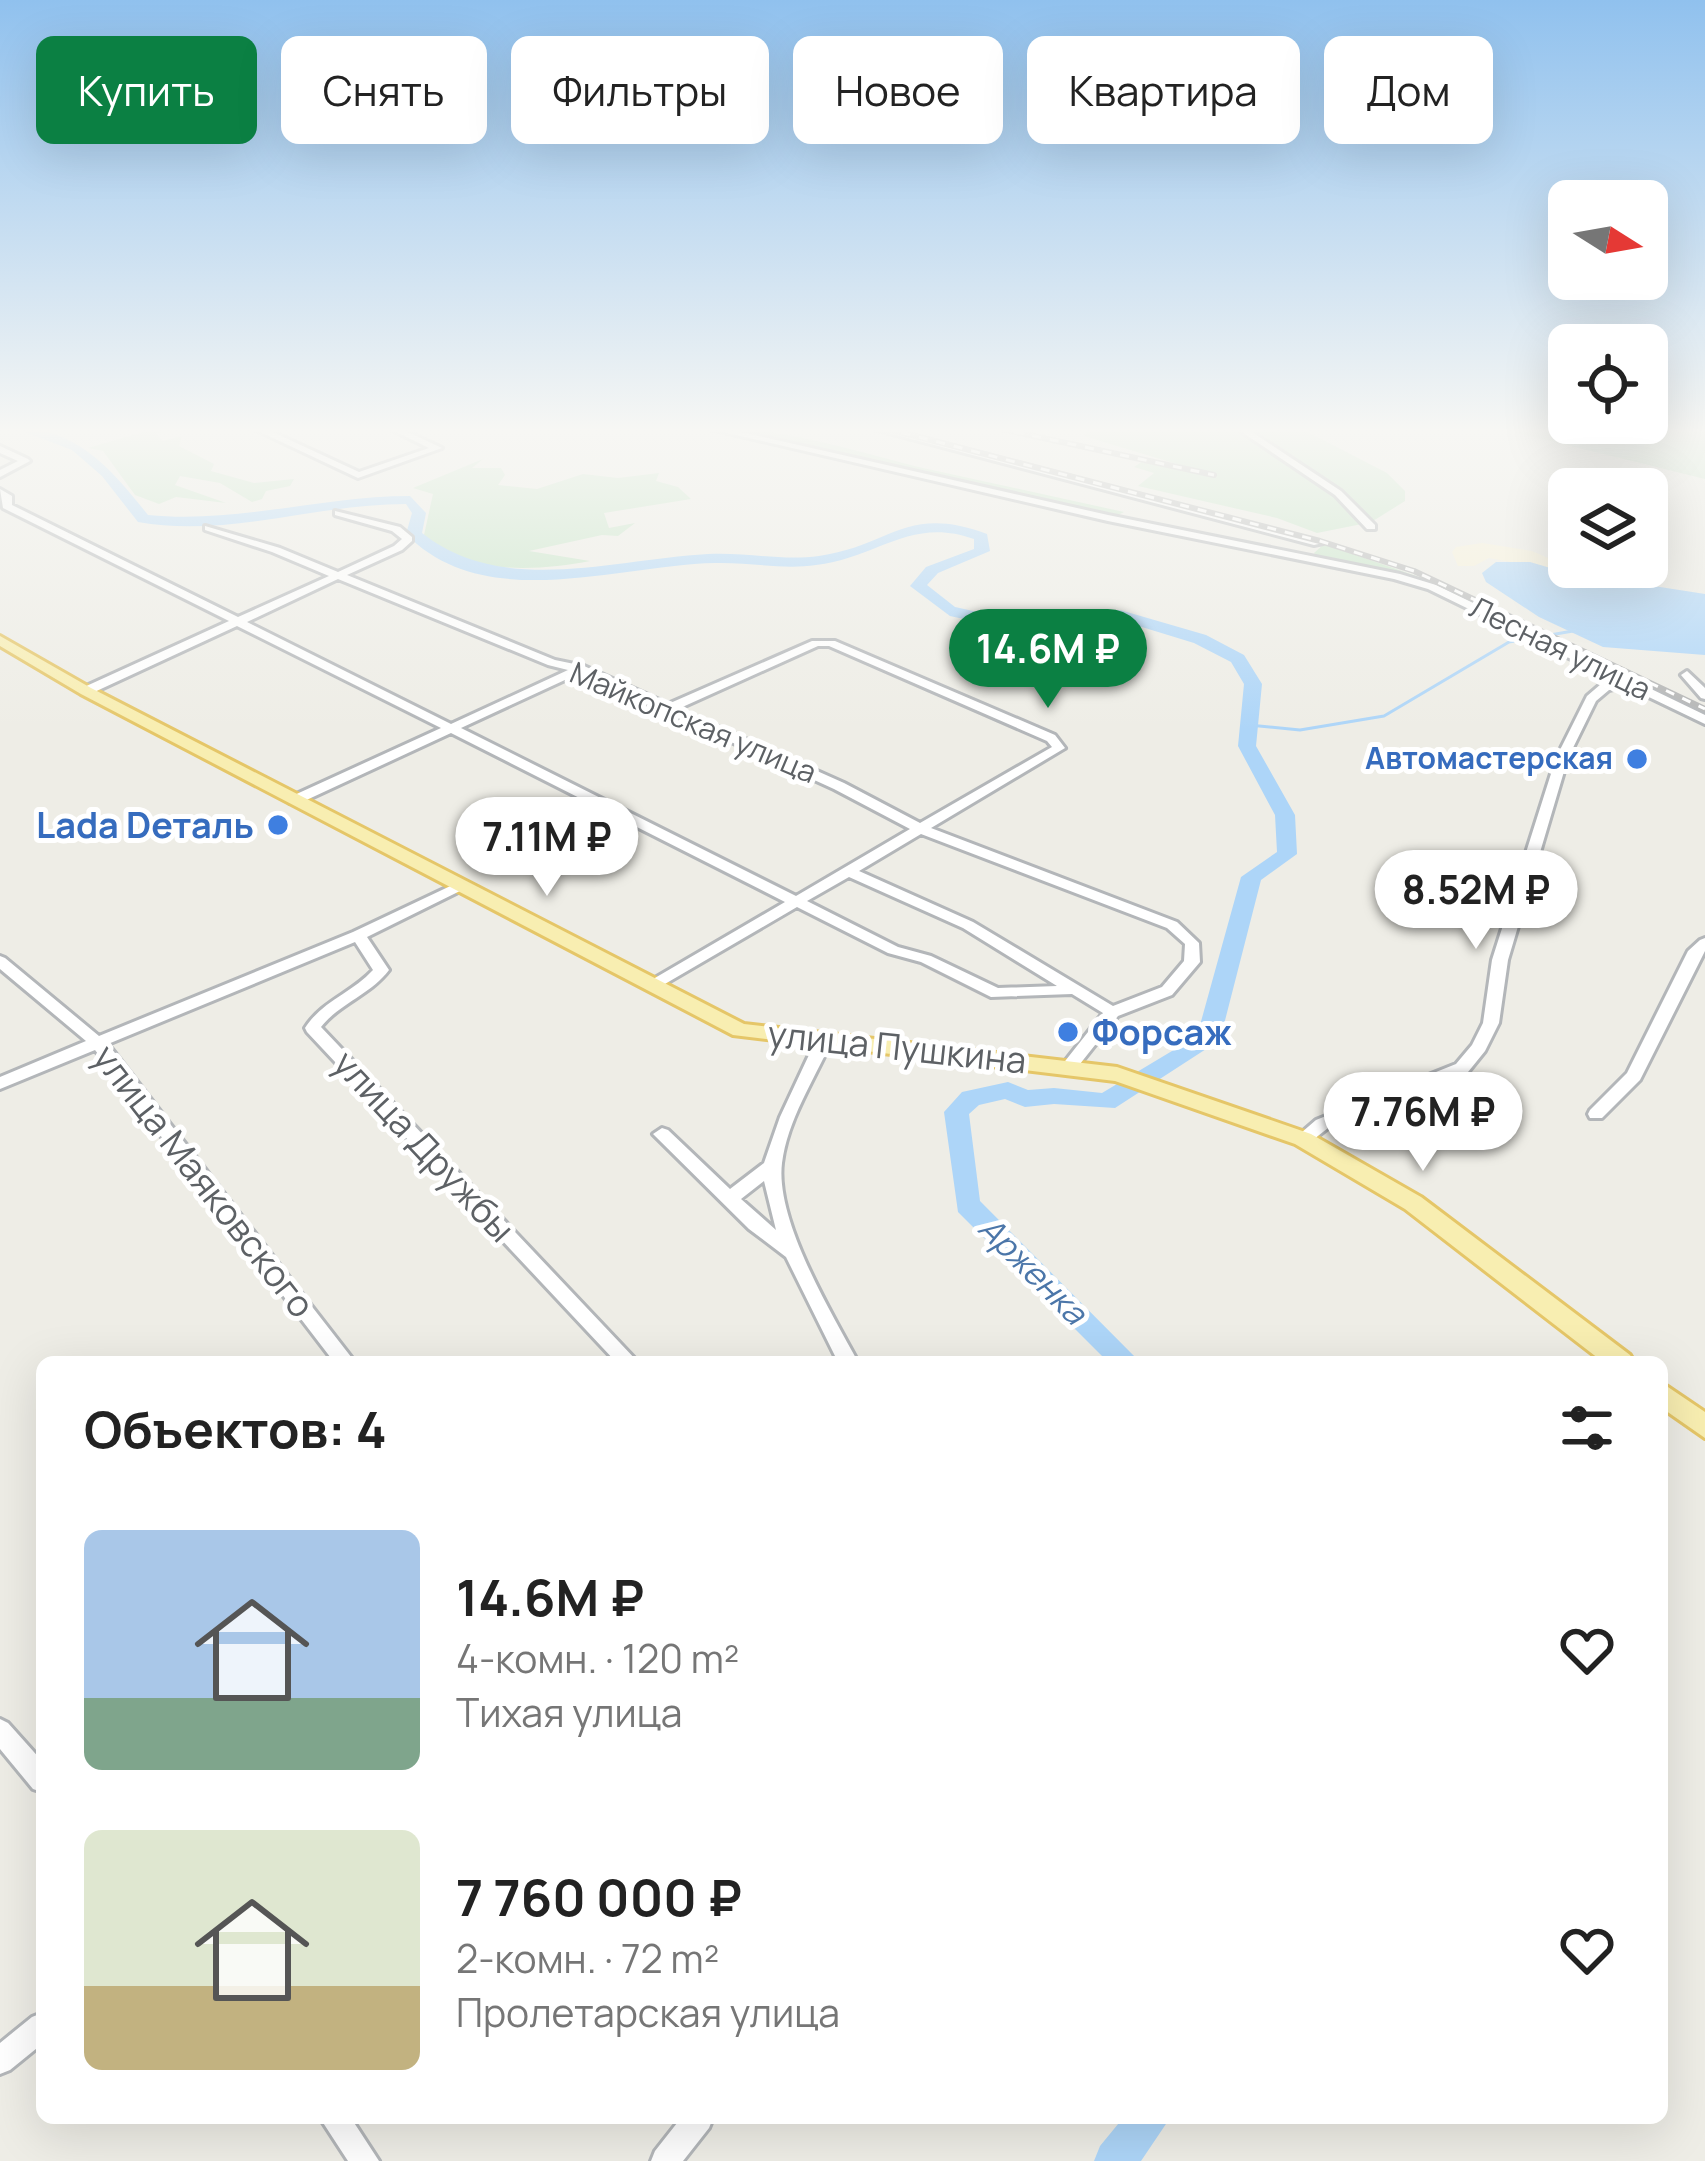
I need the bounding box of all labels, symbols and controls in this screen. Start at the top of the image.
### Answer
chip: Купить [36,36,257,144]
chip: Снять [281,36,487,144]
chip: Фильтры [511,36,769,144]
chip: Новое [793,36,1003,144]
chip: Квартира [1027,36,1300,144]
chip: Дом [1324,36,1493,144]
north arrow [1548,180,1668,300]
map controls [1548,180,1668,588]
button: locate [1548,324,1668,444]
button: layers [1548,468,1668,588]
street label: Лесная улица [1463,586,1658,709]
pin: 14.6M ₽ [937,609,1159,711]
text: 14.6M ₽ [976,621,1120,675]
street label: Майкопская улица [564,651,823,792]
place label: Автомастерская [1365,737,1613,778]
marker: Автомастерская [1624,746,1650,772]
pin: 7.11M ₽ [436,797,658,899]
place label: Lada Dеталь [36,800,254,849]
text: 7.11M ₽ [482,809,612,863]
marker: Lada Dеталь [265,812,291,838]
pin: 8.52M ₽ [1365,850,1587,952]
text: 8.52M ₽ [1402,862,1550,916]
place label: Форсаж [1092,1007,1232,1056]
street label: улица Пушкина [765,1009,1029,1084]
marker: Форсаж [1055,1019,1081,1045]
street label: улица Маяковского [82,1034,326,1327]
street label: улица Дружбы [323,1039,526,1252]
pin: 7.76M ₽ [1312,1072,1534,1174]
text: 7.76M ₽ [1351,1084,1495,1138]
water label: Арженка [969,1206,1098,1335]
text: Объектов: 4 [84,1394,387,1463]
icon: filters [1554,1395,1620,1461]
text: 14.6M ₽ [456,1562,644,1631]
icon: home [180,1578,324,1722]
icon: heart [1554,1617,1620,1683]
text: 4-комн. · 120 m² [456,1631,739,1685]
text: Тихая улица [456,1685,682,1739]
text: 7 760 000 ₽ [456,1862,742,1931]
icon: home [180,1878,324,2022]
icon: heart [1554,1917,1620,1983]
text: 2-комн. · 72 m² [456,1931,719,1985]
text: Пролетарская улица [456,1985,840,2039]

